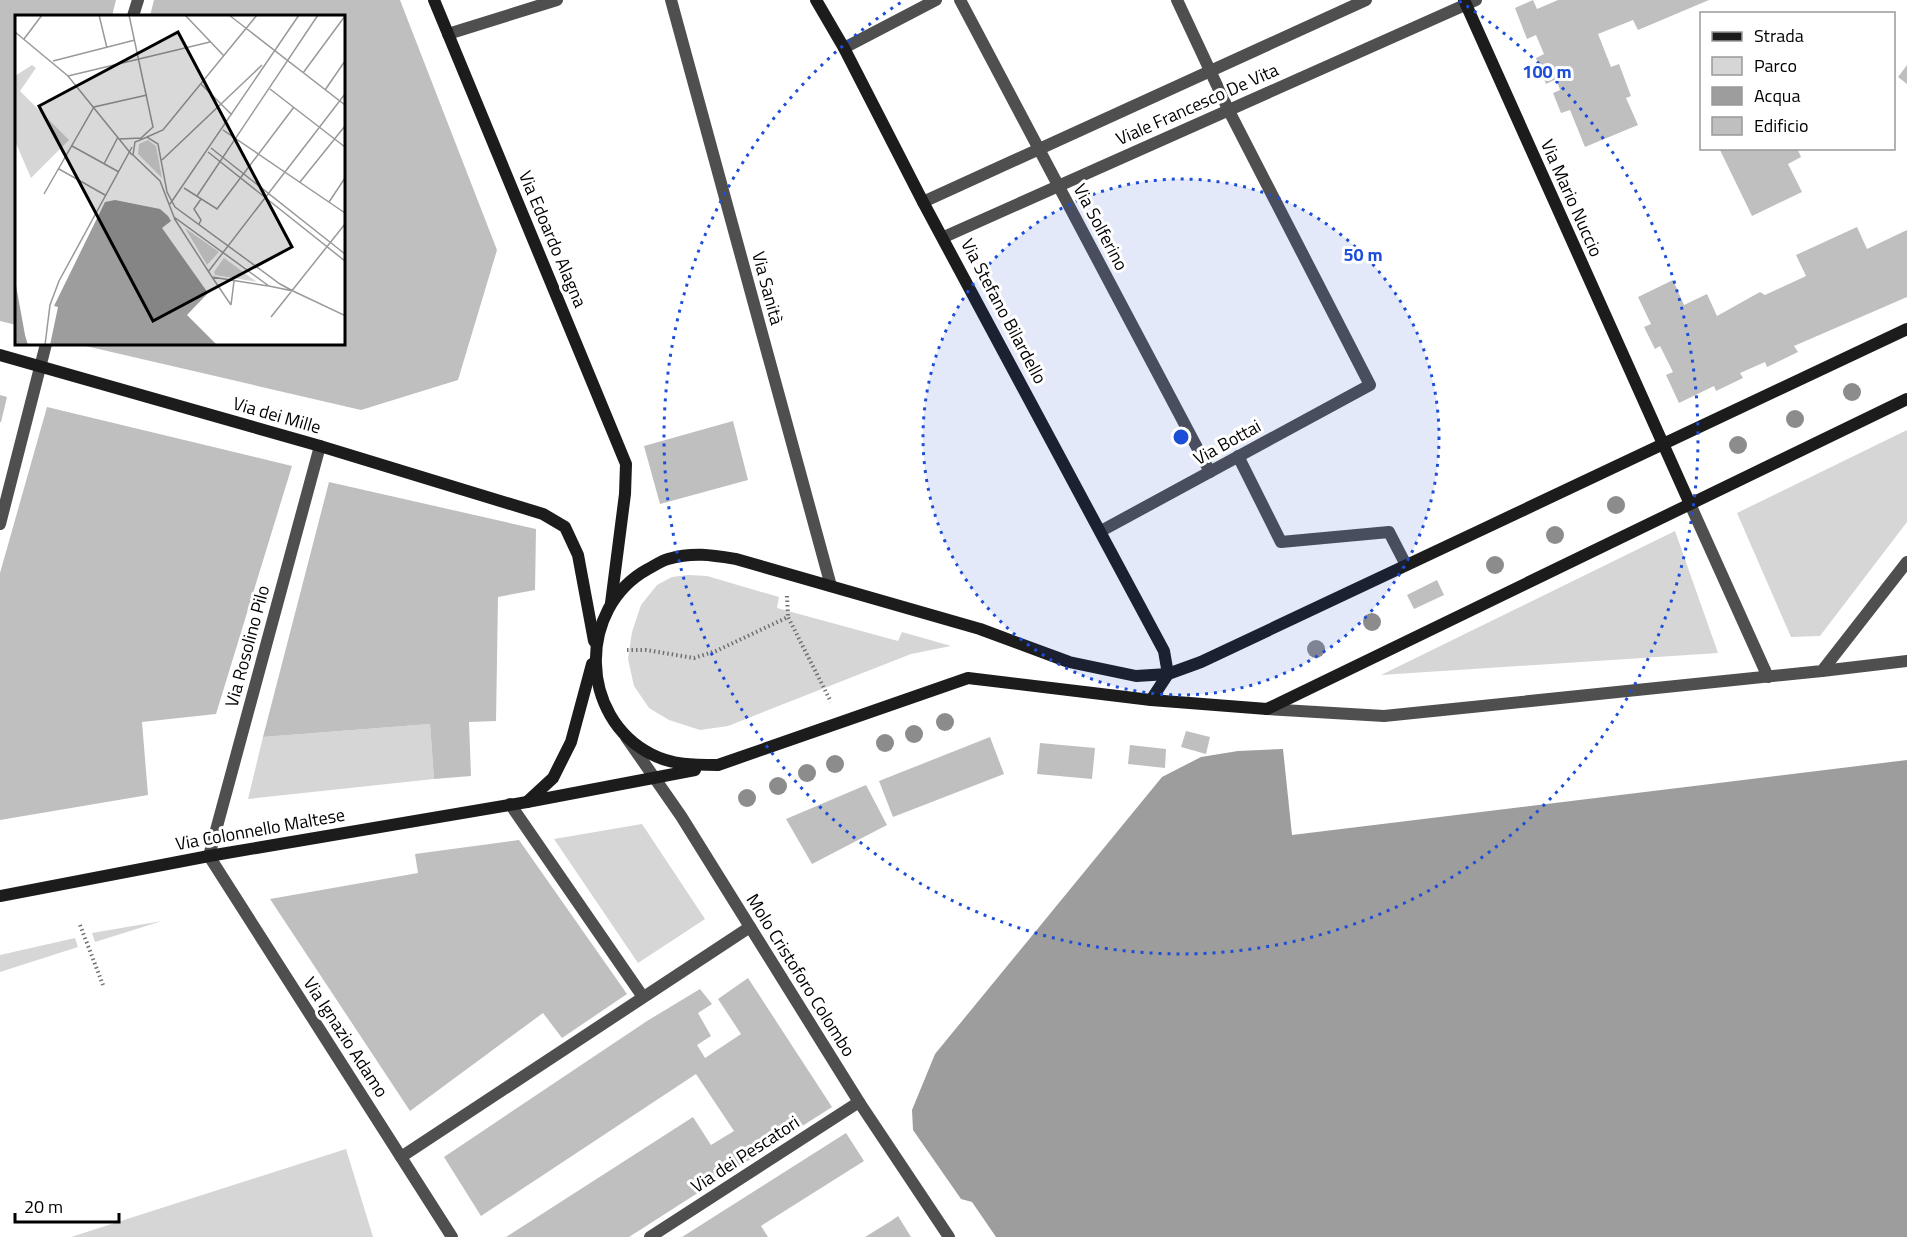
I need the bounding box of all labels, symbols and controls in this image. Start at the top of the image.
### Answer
legend [1700,12,1895,150]
inset map [15,15,345,345]
text: Strada [1754,22,1804,49]
text: Parco [1754,52,1797,79]
street label: Viale Francesco De Vita [1111,56,1283,152]
text: 100 m [1522,58,1572,85]
text: Acqua [1754,82,1800,109]
text: Edificio [1754,112,1808,139]
street label: Via Mario Nuccio [1534,135,1610,261]
street label: Via Edoardo Alagna [512,166,594,312]
street label: Via Solferino [1067,179,1135,275]
street label: Via Stefano Bilardello [954,234,1054,388]
text: 50 m [1343,241,1383,268]
street label: Via Sanità [745,248,791,328]
street label: Via dei Mille [230,390,324,440]
street label: Via Bottai [1188,412,1266,472]
centre of rings [1171,427,1191,447]
street label: Via Rosolino Pilo [218,582,276,710]
street label: Via Colonnello Maltese [173,801,347,857]
street label: Molo Cristoforo Colombo [740,888,862,1062]
street label: Via Ignazio Adamo [297,971,395,1103]
street label: Via dei Pescatori [685,1109,805,1199]
scale bar [15,1186,118,1224]
text: 20 m [24,1193,63,1220]

